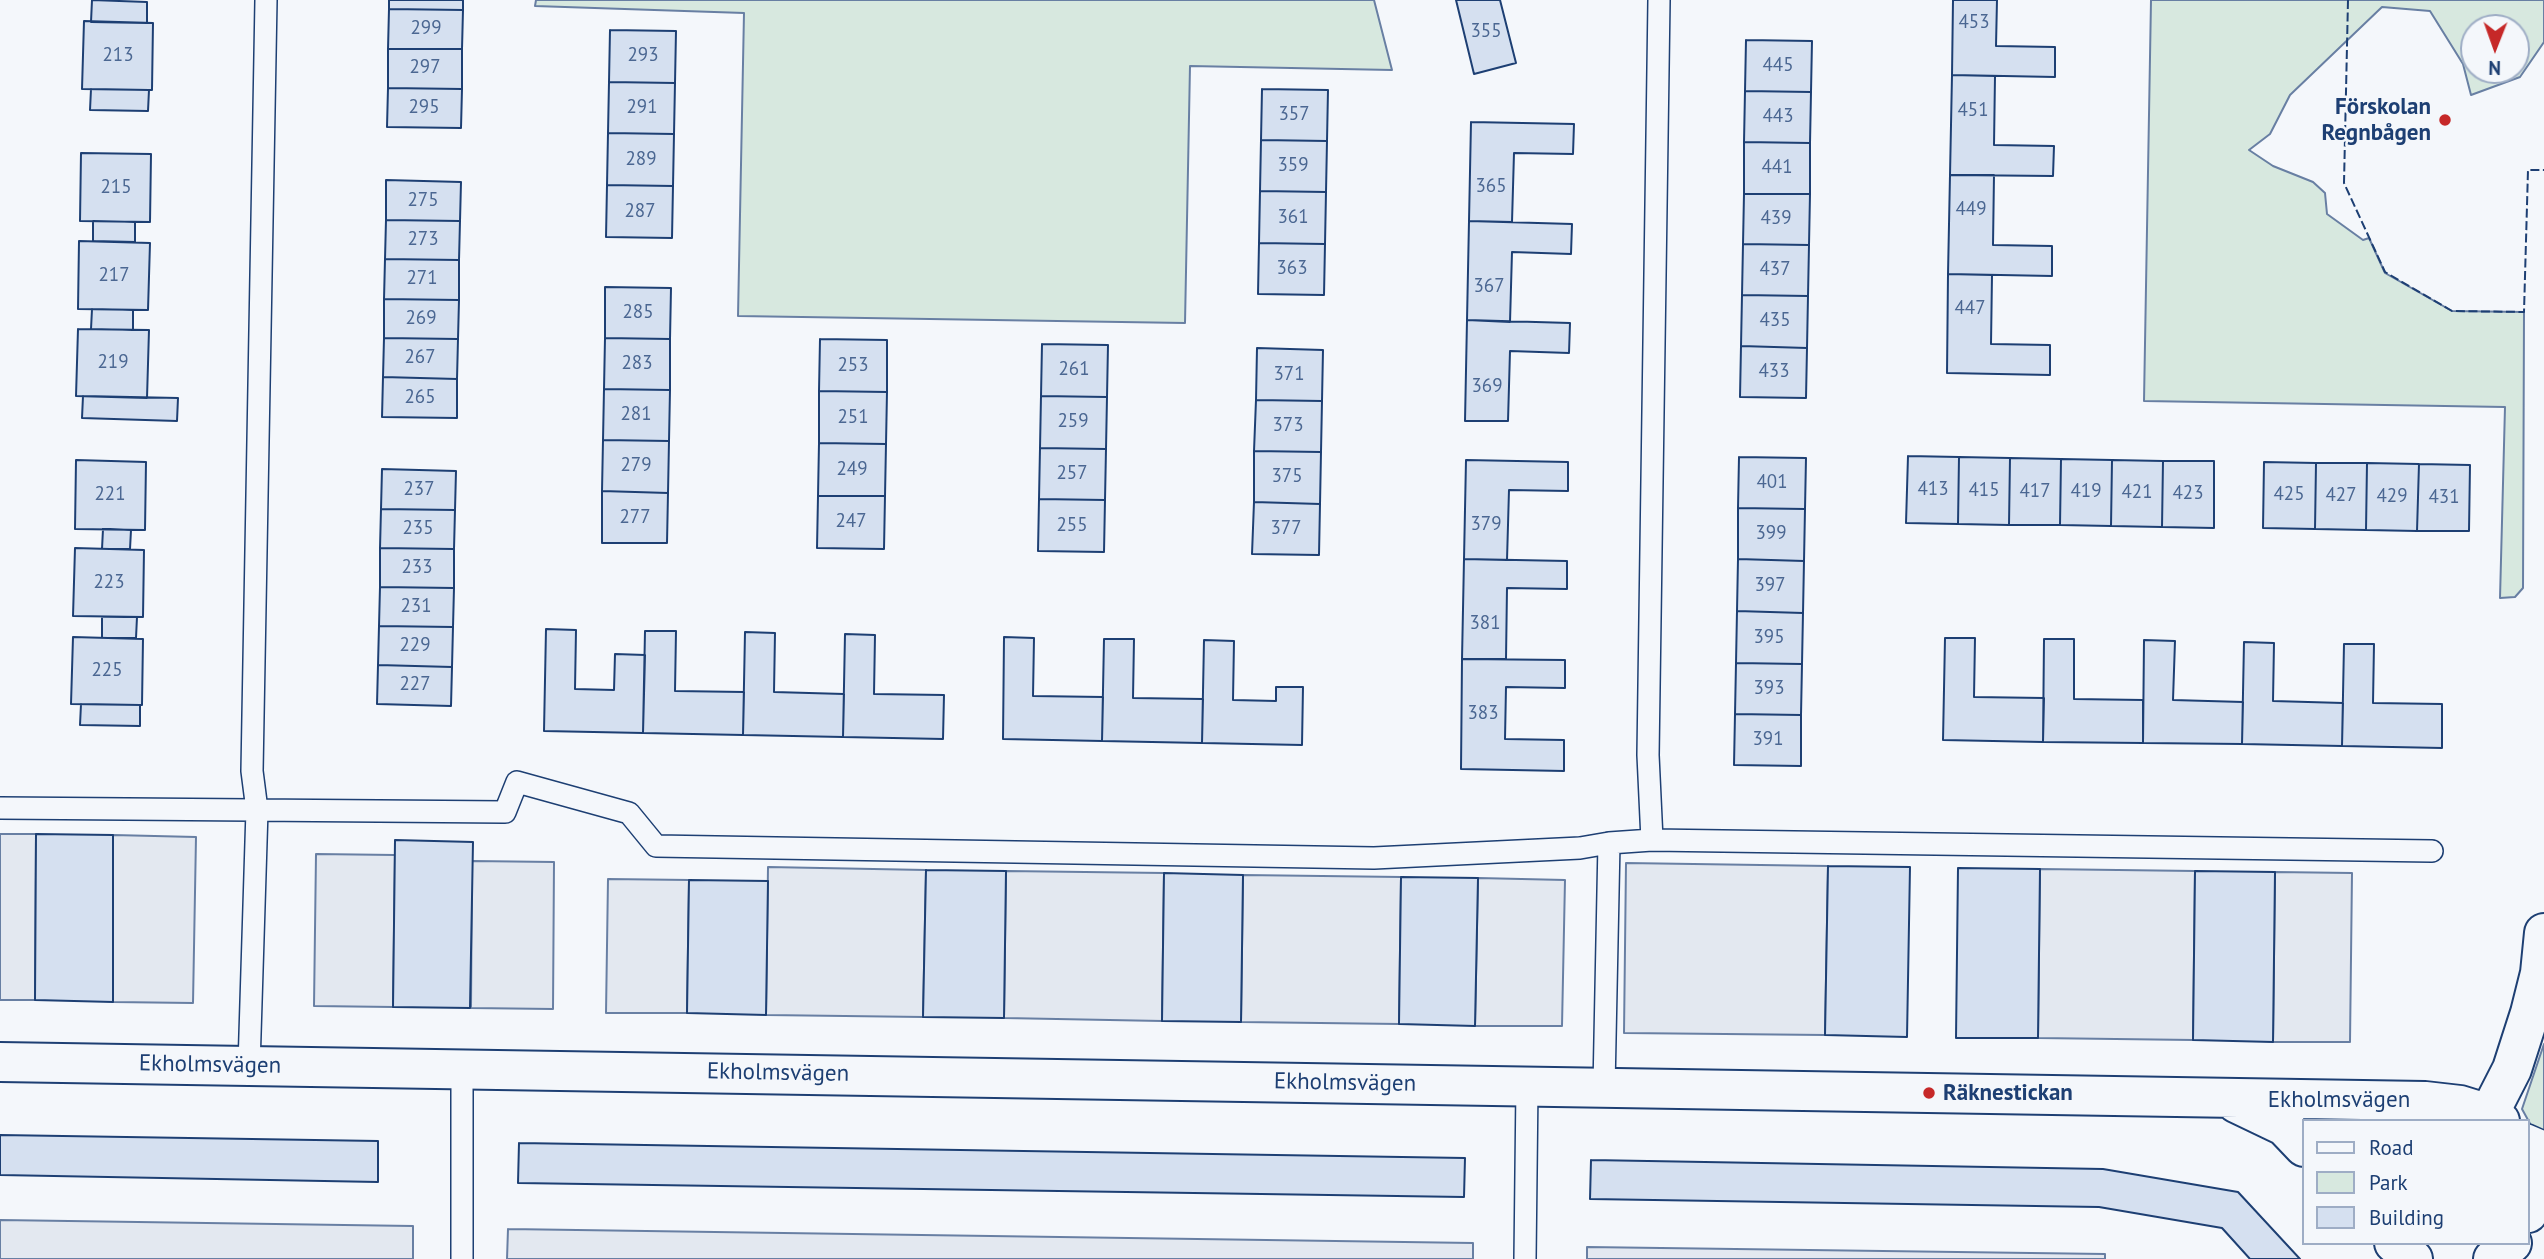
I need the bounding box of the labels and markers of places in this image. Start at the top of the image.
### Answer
place label: Förskolan Regnbågen [2322,93,2431,147]
marker: Förskolan Regnbågen [2437,112,2453,128]
place label: Räknestickan [1943,1079,2073,1107]
marker: Räknestickan [1921,1085,1937,1101]

